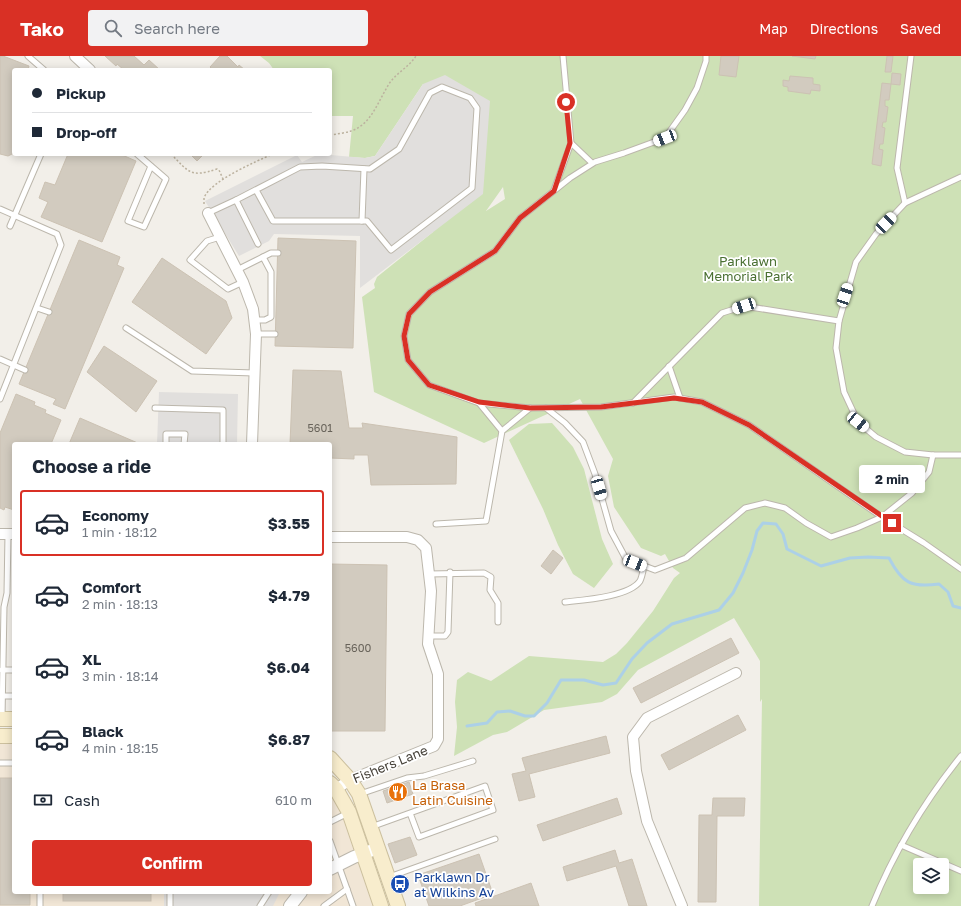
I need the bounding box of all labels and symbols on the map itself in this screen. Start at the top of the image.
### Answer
route start [557,93,575,111]
car [652,128,678,148]
car [873,210,899,236]
park label: Parklawn Memorial Park [703,253,793,284]
car [836,282,854,308]
car [731,297,757,315]
car [845,410,871,434]
house number: 5601 [307,421,333,434]
callout: 2 min [859,465,925,493]
car [590,475,608,501]
route end [883,514,901,532]
car [622,553,648,573]
house number: 5600 [345,641,372,654]
street label: Fishers Lane [350,742,430,786]
place label: La Brasa Latin Cuisine [412,777,493,808]
restaurant icon: La Brasa Latin Cuisine [387,781,409,803]
place label: Parklawn Dr at Wilkins Av [414,869,495,900]
bus stop icon: Parklawn Dr at Wilkins Av [389,873,411,895]

